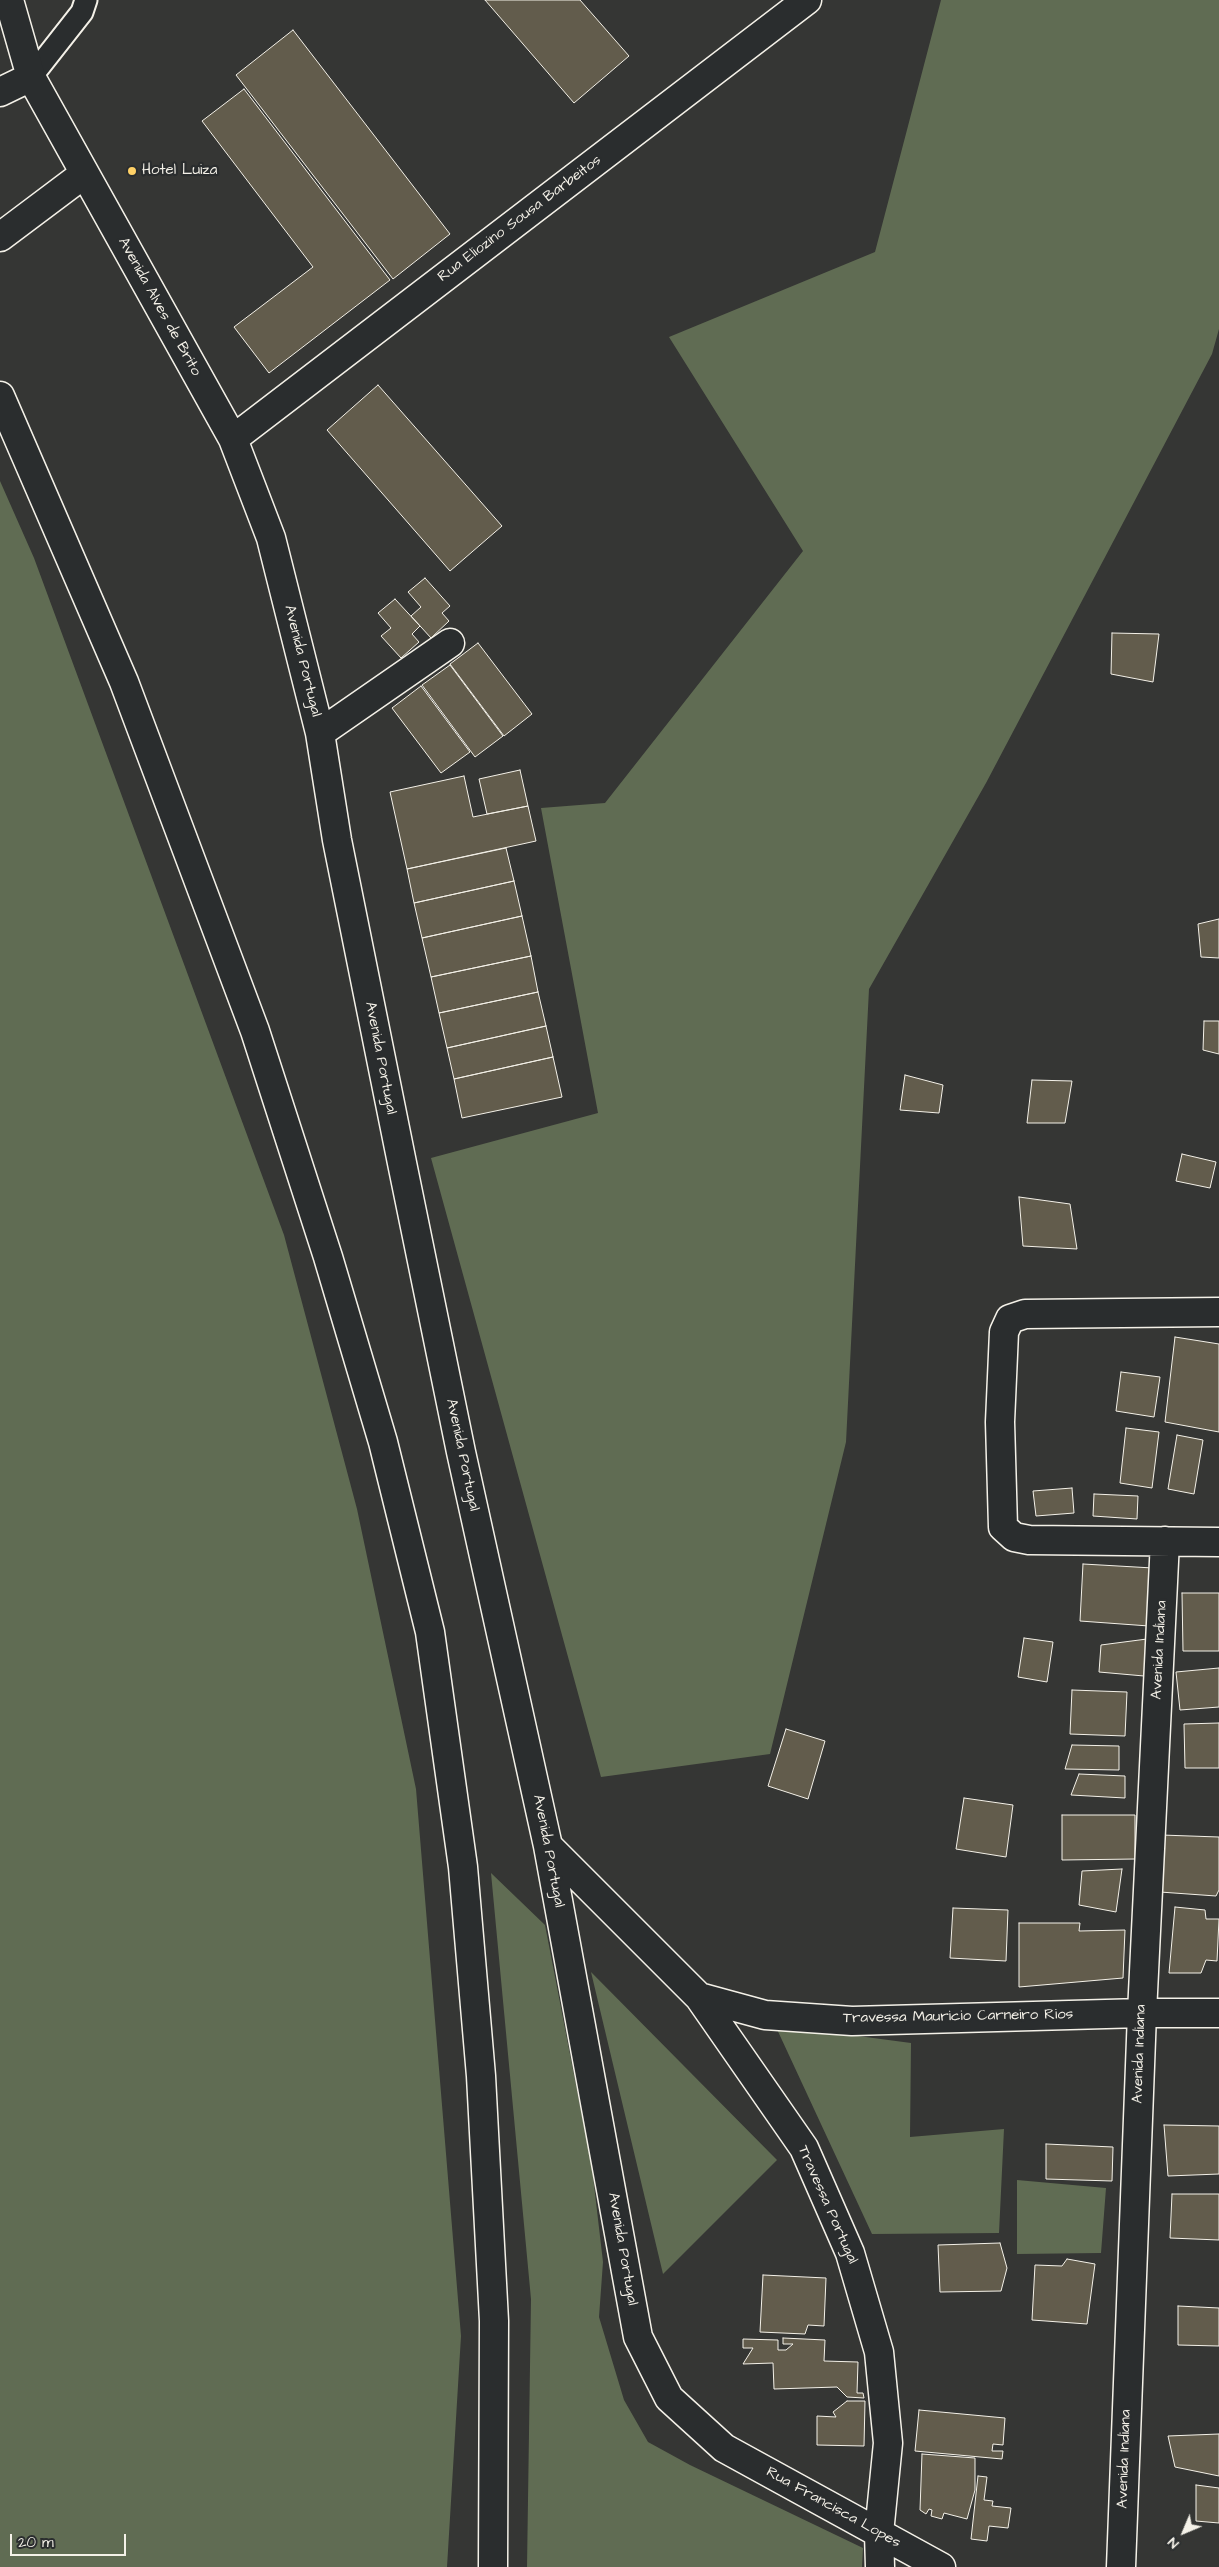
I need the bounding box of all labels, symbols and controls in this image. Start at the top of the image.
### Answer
street label: Rua Eliozino Sousa Barbeitos [435,152,605,286]
place label: Hotel Luiza [142,162,217,180]
marker: Hotel Luiza [126,165,138,177]
street label: Avenida Alves de Brito [113,235,205,379]
street label: Avenida Portugal [279,603,325,719]
street label: Avenida Portugal [360,1000,400,1116]
street label: Avenida Portugal [441,1397,483,1513]
street label: Avenida Indiana [1148,1600,1172,1700]
street label: Avenida Portugal [528,1793,568,1909]
street label: Avenida Indiana [1129,2004,1151,2104]
street label: Travessa Mauricio Carneiro Rios [843,2006,1073,2028]
street label: Travessa Portugal [793,2143,861,2267]
street label: Avenida Portugal [603,2191,641,2307]
street label: Avenida Indiana [1114,2409,1136,2509]
street label: Rua Francisca Lopes [763,2464,903,2552]
north arrow [1159,2507,1209,2557]
scale bar [12,2524,129,2556]
text: 20 m [18,2532,54,2553]
text: N [1163,2532,1184,2553]

